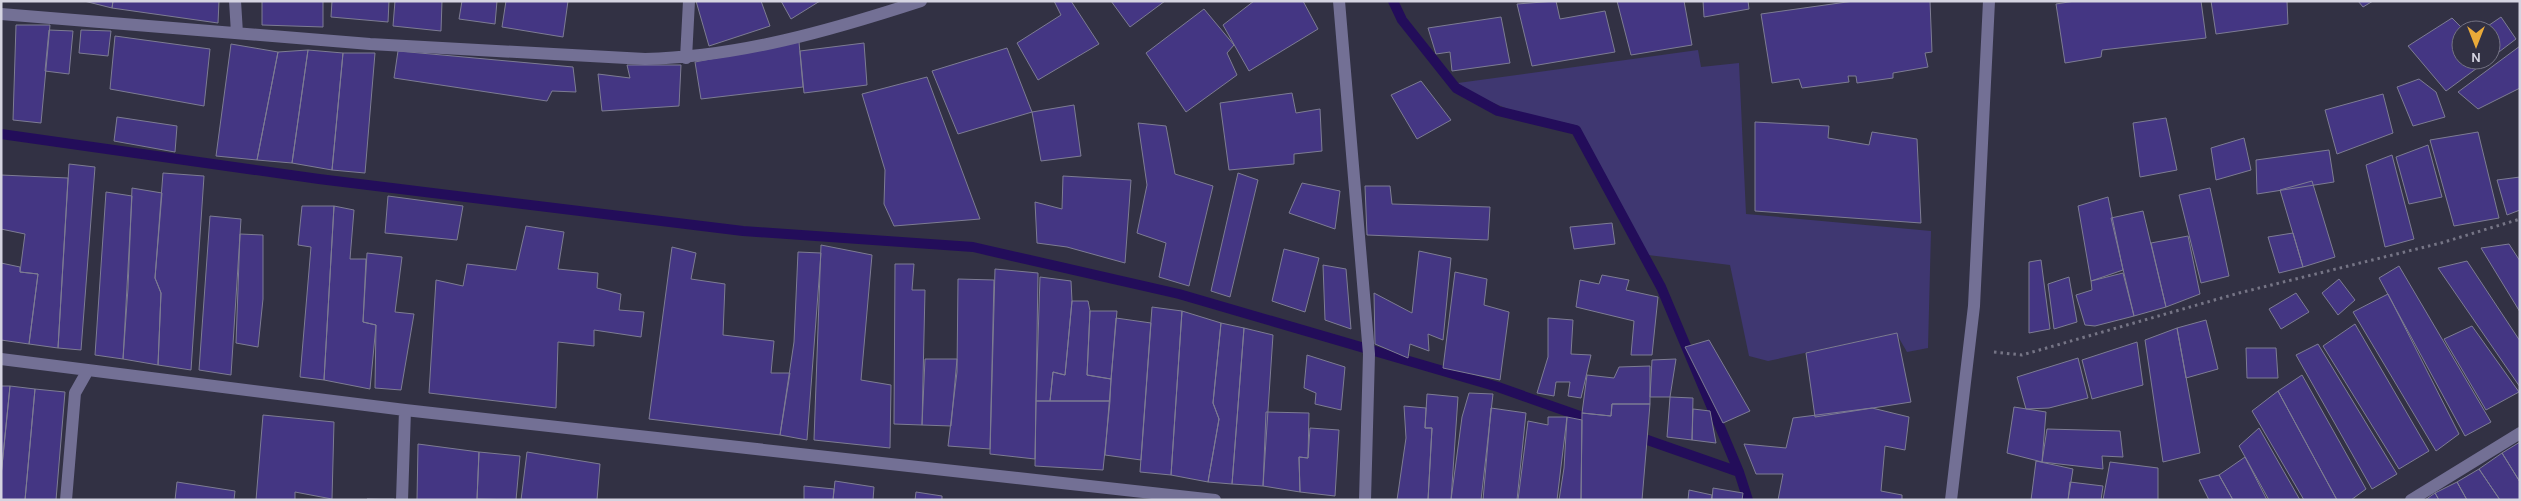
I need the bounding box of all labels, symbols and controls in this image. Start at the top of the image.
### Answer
north arrow [2451,20,2501,70]
text: N [2471,49,2481,66]

